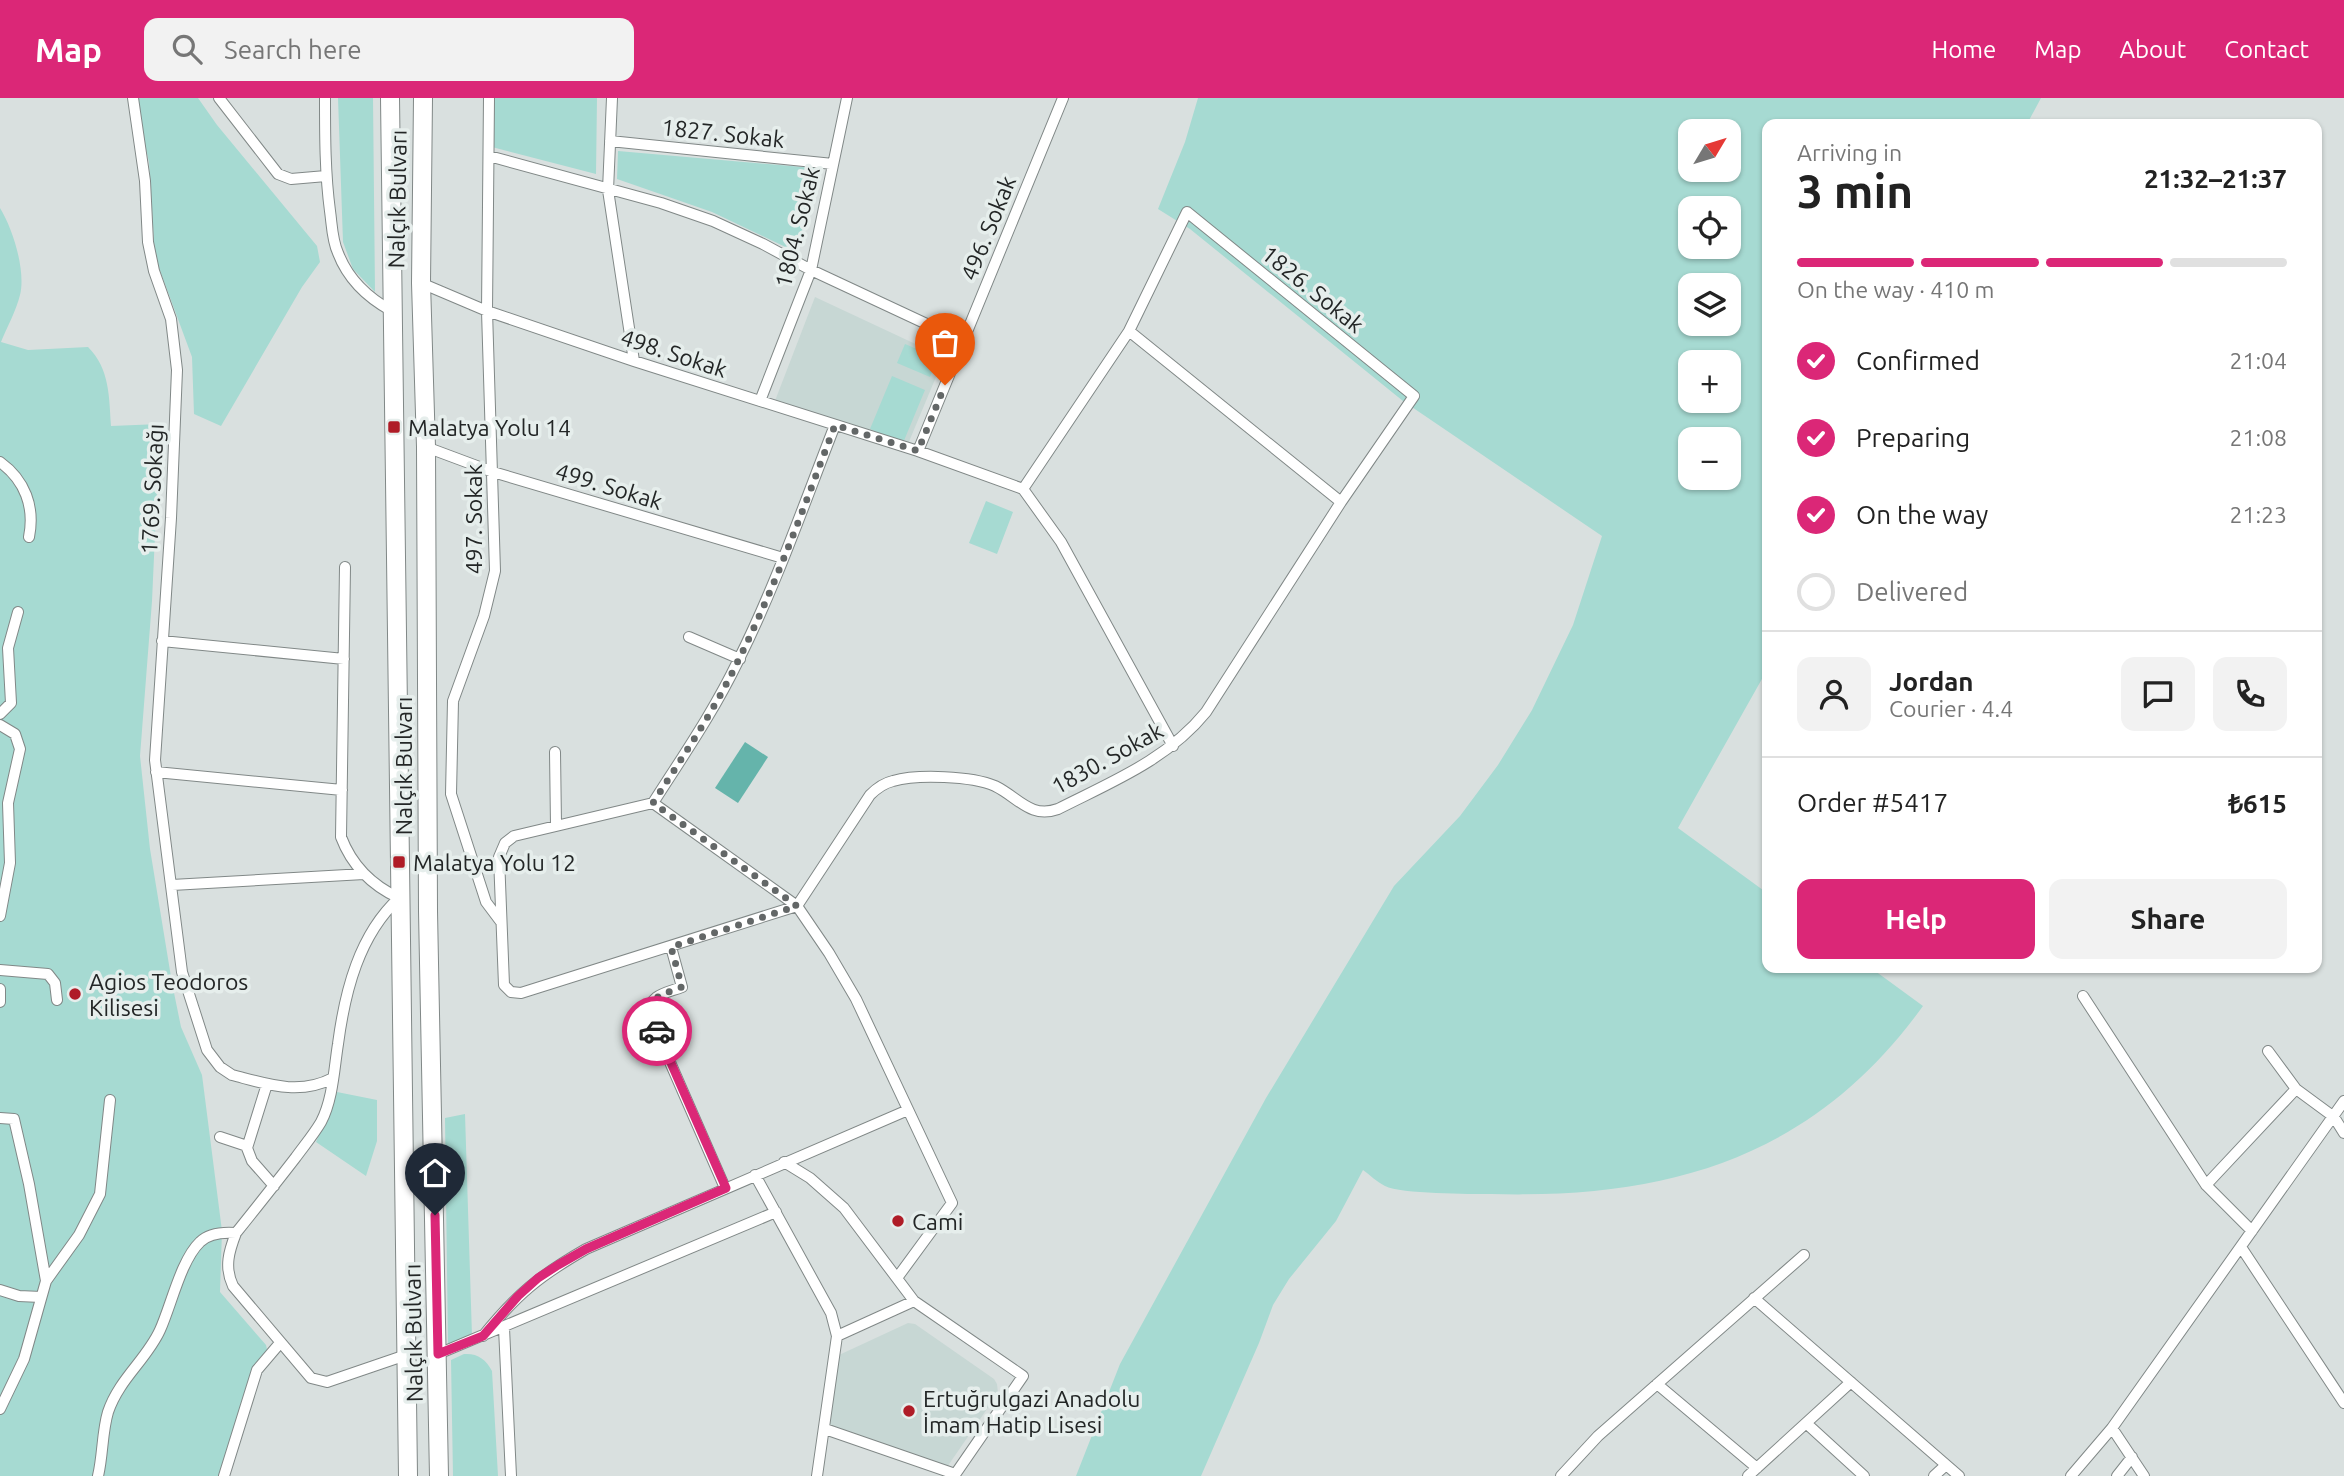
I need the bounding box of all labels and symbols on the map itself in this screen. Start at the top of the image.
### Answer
street label: 1827. Sokak [660,114,786,152]
north arrow [1678,119,1741,182]
street label: Nalçık Bulvarı [383,130,411,268]
street label: 1804. Sokak [770,164,824,290]
street label: 496. Sokak [956,172,1020,284]
street label: 1826. Sokak [1257,240,1369,338]
pin [915,313,975,385]
street label: 498. Sokak [618,324,731,382]
place label: Malatya Yolu 14 [408,415,571,440]
marker: Malatya Yolu 14 [386,419,402,435]
street label: 1769. Sokağı [136,423,168,555]
street label: 499. Sokak [553,458,666,514]
street label: 497. Sokak [461,463,486,574]
street label: Nalçık Bulvarı [391,697,416,835]
street label: 1830. Sokak [1047,717,1167,799]
place label: Malatya Yolu 12 [413,850,576,875]
marker: Malatya Yolu 12 [391,854,407,870]
place label: Agios Teodoros Kilisesi [89,969,248,1020]
marker: Agios Teodoros Kilisesi [67,986,83,1002]
courier [622,996,692,1066]
pin [405,1143,465,1215]
place label: Cami [912,1209,963,1234]
marker: Cami [890,1213,906,1229]
street label: Nalçık Bulvarı [399,1264,427,1402]
place label: Ertuğrulgazi Anadolu İmam Hatip Lisesi [923,1386,1140,1437]
marker: Ertuğrulgazi Anadolu İmam Hatip Lisesi [901,1403,917,1419]

